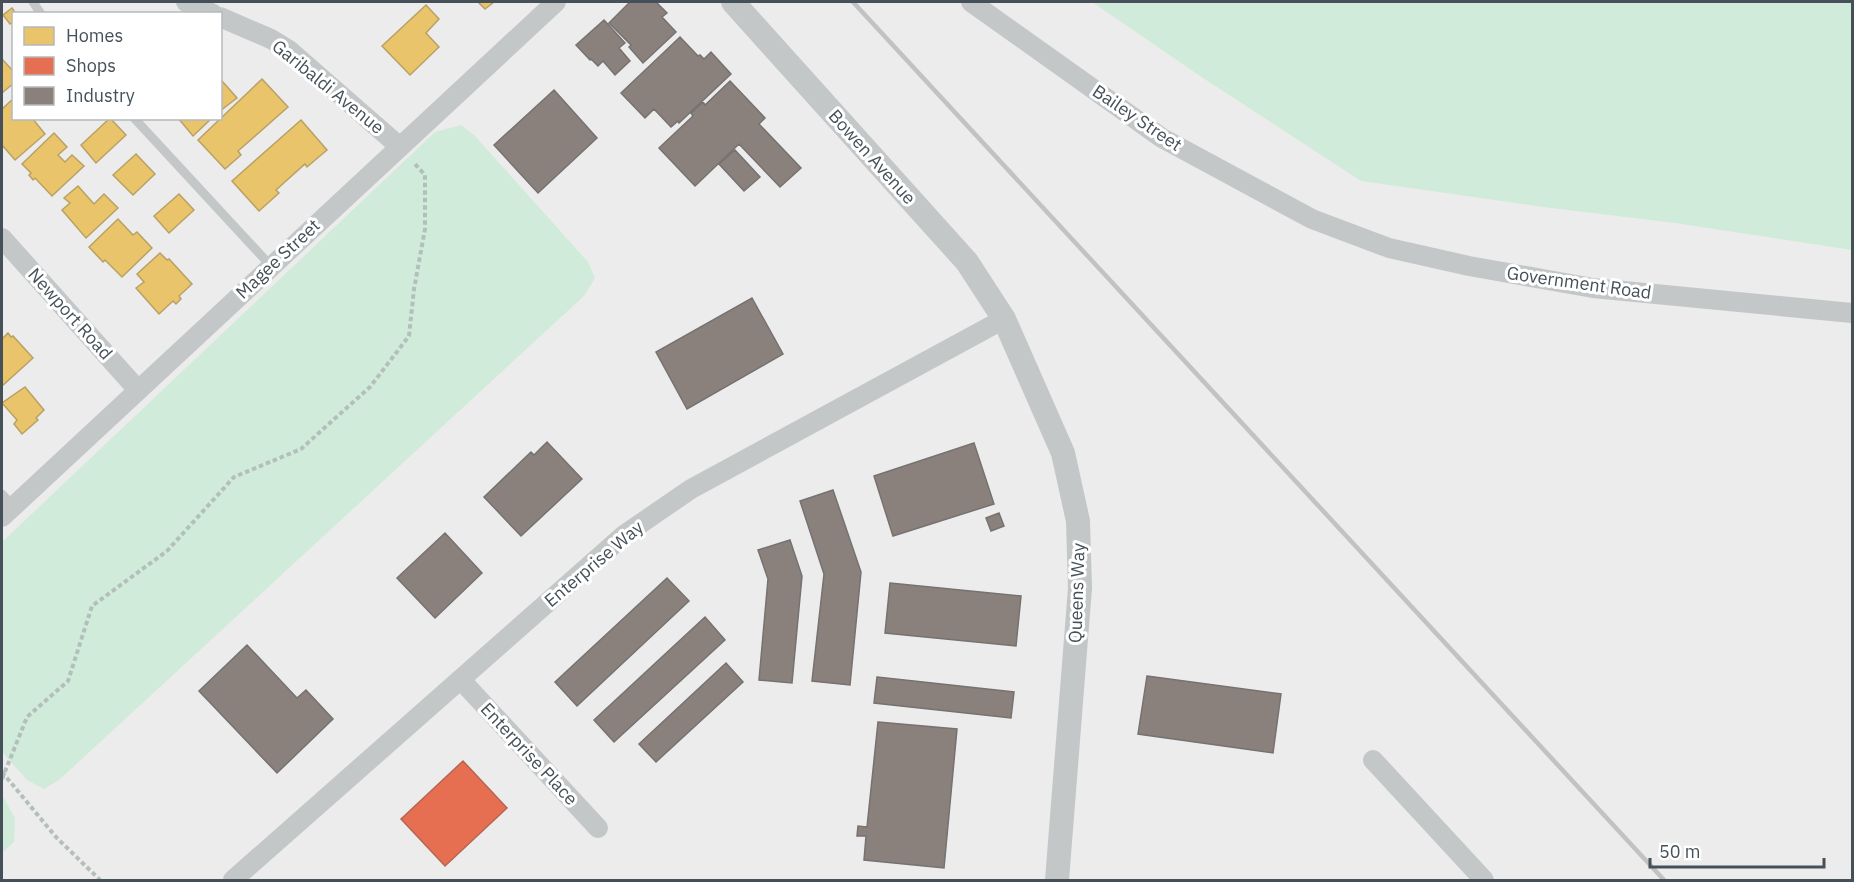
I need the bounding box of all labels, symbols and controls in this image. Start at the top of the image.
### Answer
legend [12,12,222,120]
text: Homes [66,24,123,47]
street label: Garibaldi Avenue [268,34,389,139]
text: Shops [66,54,116,77]
street label: Bailey Street [1088,79,1186,156]
text: Industry [66,84,135,107]
street label: Bowen Avenue [824,104,921,209]
street label: Magee Street [231,214,325,304]
street label: Government Road [1505,261,1653,304]
street label: Newport Road [23,263,118,364]
street label: Enterprise Way [539,516,648,612]
street label: Queens Way [1063,542,1090,644]
street label: Enterprise Place [476,697,583,810]
scale bar [1650,831,1824,869]
text: 50 m [1659,840,1701,863]

